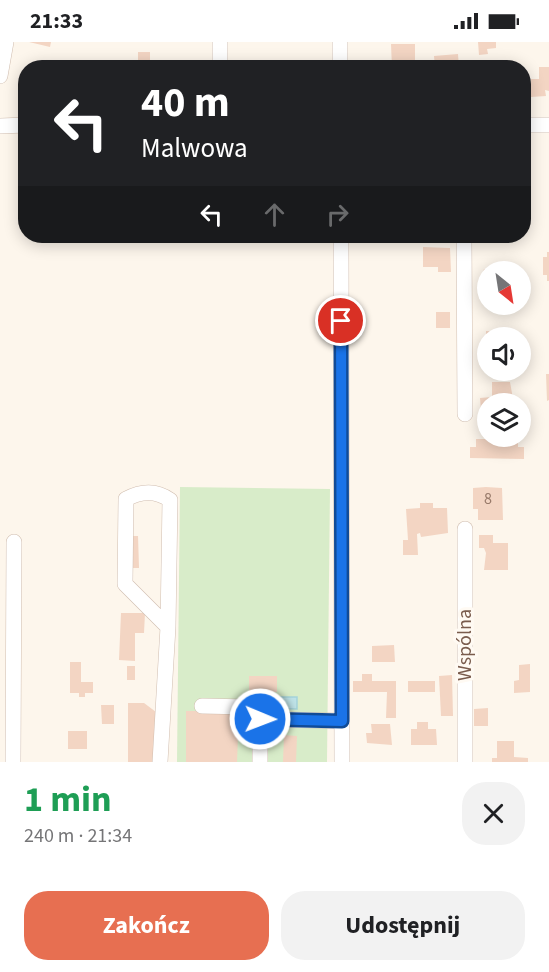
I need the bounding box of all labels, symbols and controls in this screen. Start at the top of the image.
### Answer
text: 21:33 [30,5,83,37]
text: 40 m [141,73,230,133]
icon: left [42,84,120,162]
text: Malwowa [141,129,248,168]
icon: left [195,198,228,231]
icon: ahead [258,198,291,231]
icon: right [321,198,354,231]
north arrow [477,261,531,315]
map controls [477,261,531,447]
pin [315,295,366,346]
icon: arrive [324,304,357,337]
button: sound [477,327,531,381]
button: layers [477,393,531,447]
house number: 8 [484,488,492,510]
street label: Wspólna [451,609,479,681]
position arrow [228,687,292,751]
text: 1 min [24,774,112,825]
button: close [462,782,525,845]
text: 240 m · 21:34 [24,822,132,850]
button: Zakończ [24,891,269,960]
button: Udostępnij [281,891,525,960]

